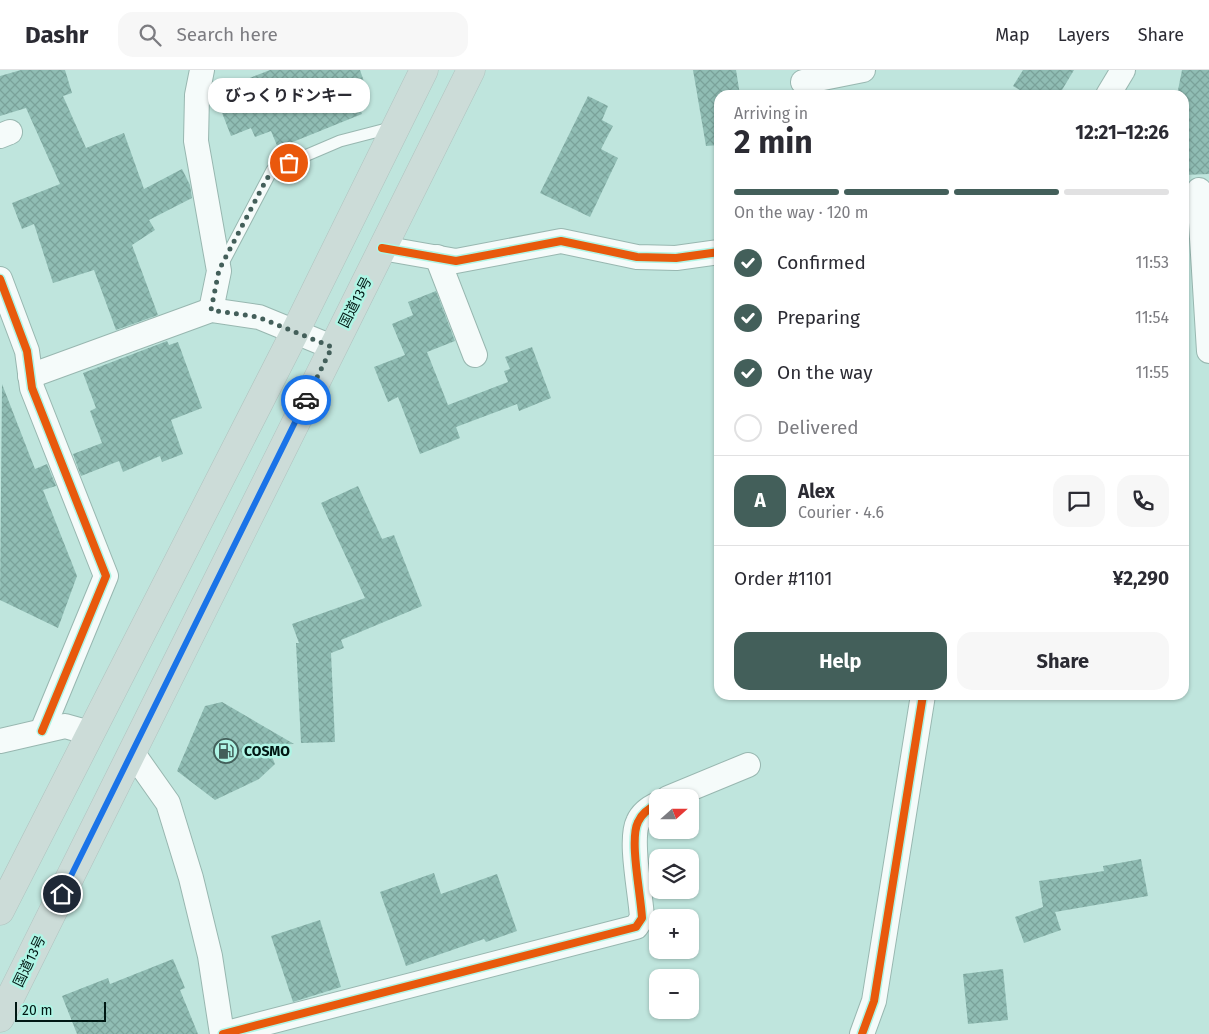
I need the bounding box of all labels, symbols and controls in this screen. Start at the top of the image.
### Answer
search box [118,12,468,57]
text: Dashr [25,21,88,49]
icon: search [136,21,164,49]
text: Search here [176,23,278,46]
text: Map [995,24,1030,46]
text: Layers [1058,24,1110,46]
text: Share [1138,24,1184,46]
callout: びっくりドンキー [208,78,370,113]
text: びっくりドンキー [225,86,353,105]
text: Arriving in [734,104,808,123]
text: 12:21–12:26 [1075,121,1169,144]
text: 2 min [734,123,813,161]
pin [268,142,310,184]
icon: bag [275,149,303,177]
text: On the way · 120 m [734,203,868,222]
icon: check [734,249,762,277]
text: Confirmed [777,251,866,274]
text: 11:53 [1136,253,1169,272]
street label: 国道13号 [335,274,376,331]
icon: check [734,304,762,332]
text: Preparing [777,306,860,329]
text: 11:54 [1135,308,1169,327]
icon: check [734,359,762,387]
text: On the way [777,361,873,384]
text: 11:55 [1136,363,1169,382]
courier [281,375,331,425]
icon: car [292,386,320,414]
text: Delivered [777,416,859,439]
button: chat [1053,475,1105,527]
button: phone [1117,475,1169,527]
text: Alex [798,480,835,503]
text: A [754,489,766,512]
text: Courier · 4.6 [798,503,884,522]
text: Order #1101 [734,567,832,590]
text: ¥2,290 [1113,567,1169,590]
button: Help [734,632,947,690]
button: Share [957,632,1169,690]
fuel station icon: COSMO [213,738,239,764]
place label: COSMO [244,743,290,760]
north arrow [649,789,699,839]
map controls [649,789,699,1019]
button: layers [649,849,699,899]
pin [41,873,83,915]
icon: home [48,880,76,908]
button: + [649,909,699,959]
street label: 国道13号 [10,933,49,990]
button: − [649,969,699,1019]
scale bar [15,999,106,1022]
text: 20 m [22,1002,52,1019]

